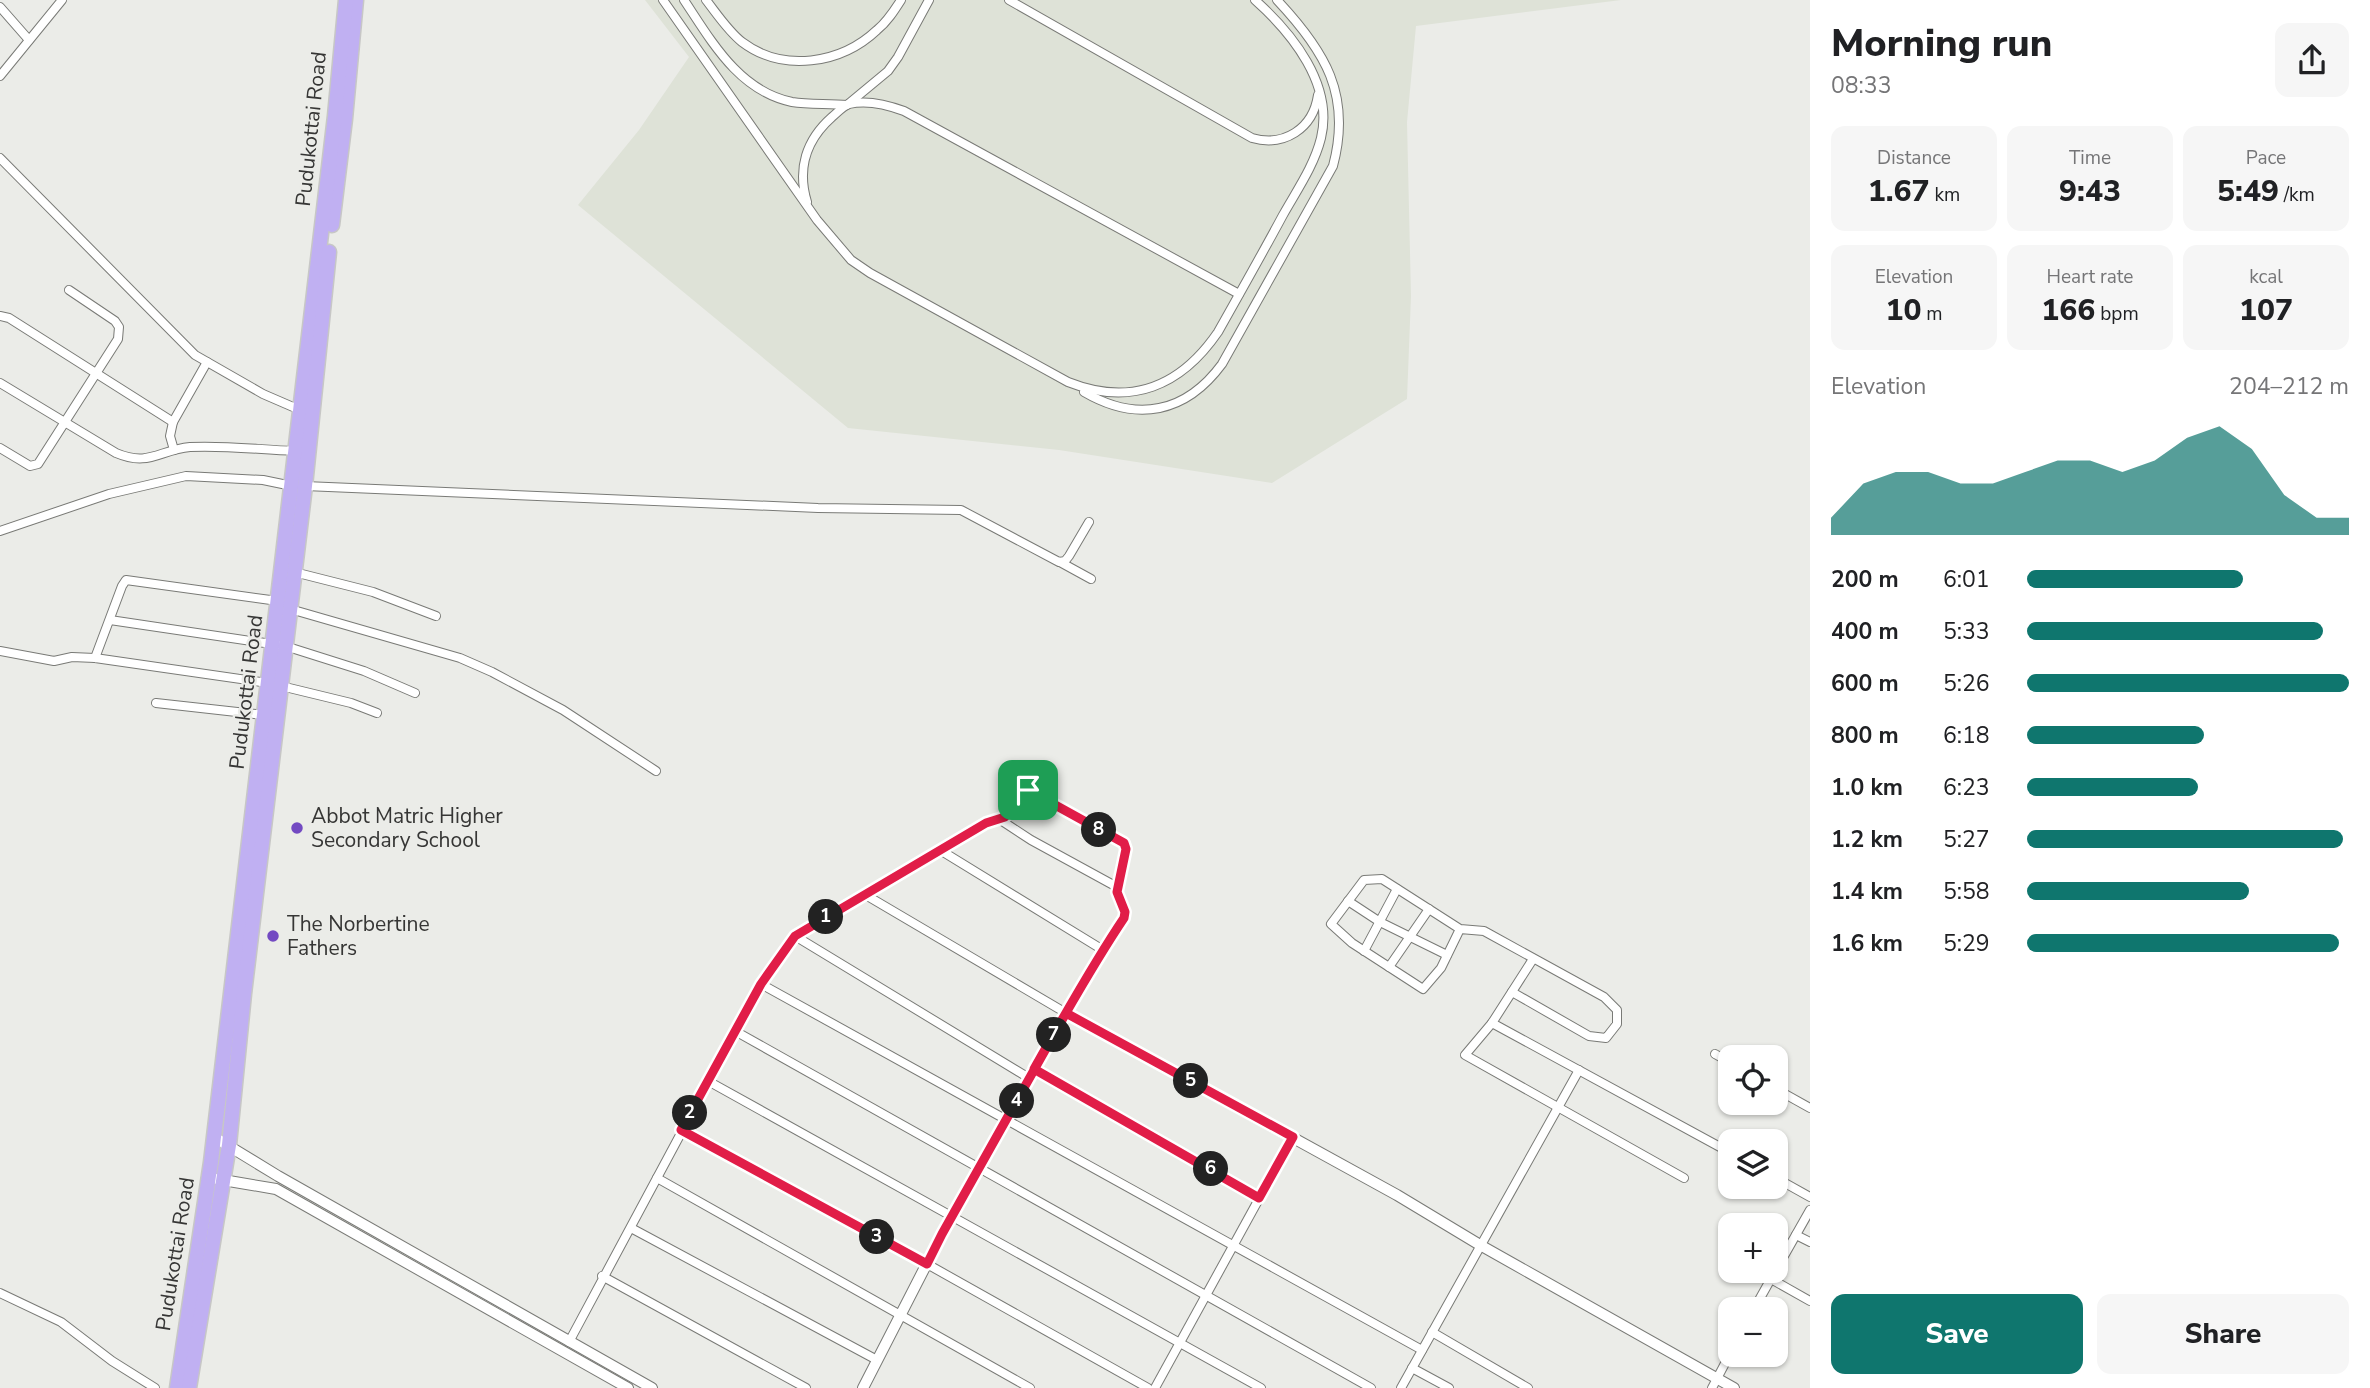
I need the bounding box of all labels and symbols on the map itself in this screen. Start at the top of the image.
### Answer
street label: Pudukottai Road [289,50,333,208]
street label: Pudukottai Road [223,613,269,771]
pin [998,760,1058,820]
place label: Abbot Matric Higher Secondary School [311,802,503,854]
pin: 8 [1082,812,1116,848]
marker: Abbot Matric Higher Secondary School [289,820,305,836]
pin: 1 [808,900,844,934]
place label: The Norbertine Fathers [287,910,430,962]
marker: The Norbertine Fathers [265,928,281,944]
pin: 7 [1036,1018,1072,1052]
pin: 5 [1174,1064,1208,1098]
pin: 4 [1000,1084,1034,1118]
pin: 2 [672,1096,708,1130]
pin: 6 [1194,1152,1228,1186]
street label: Pudukottai Road [149,1175,201,1333]
pin: 3 [860,1220,894,1254]

